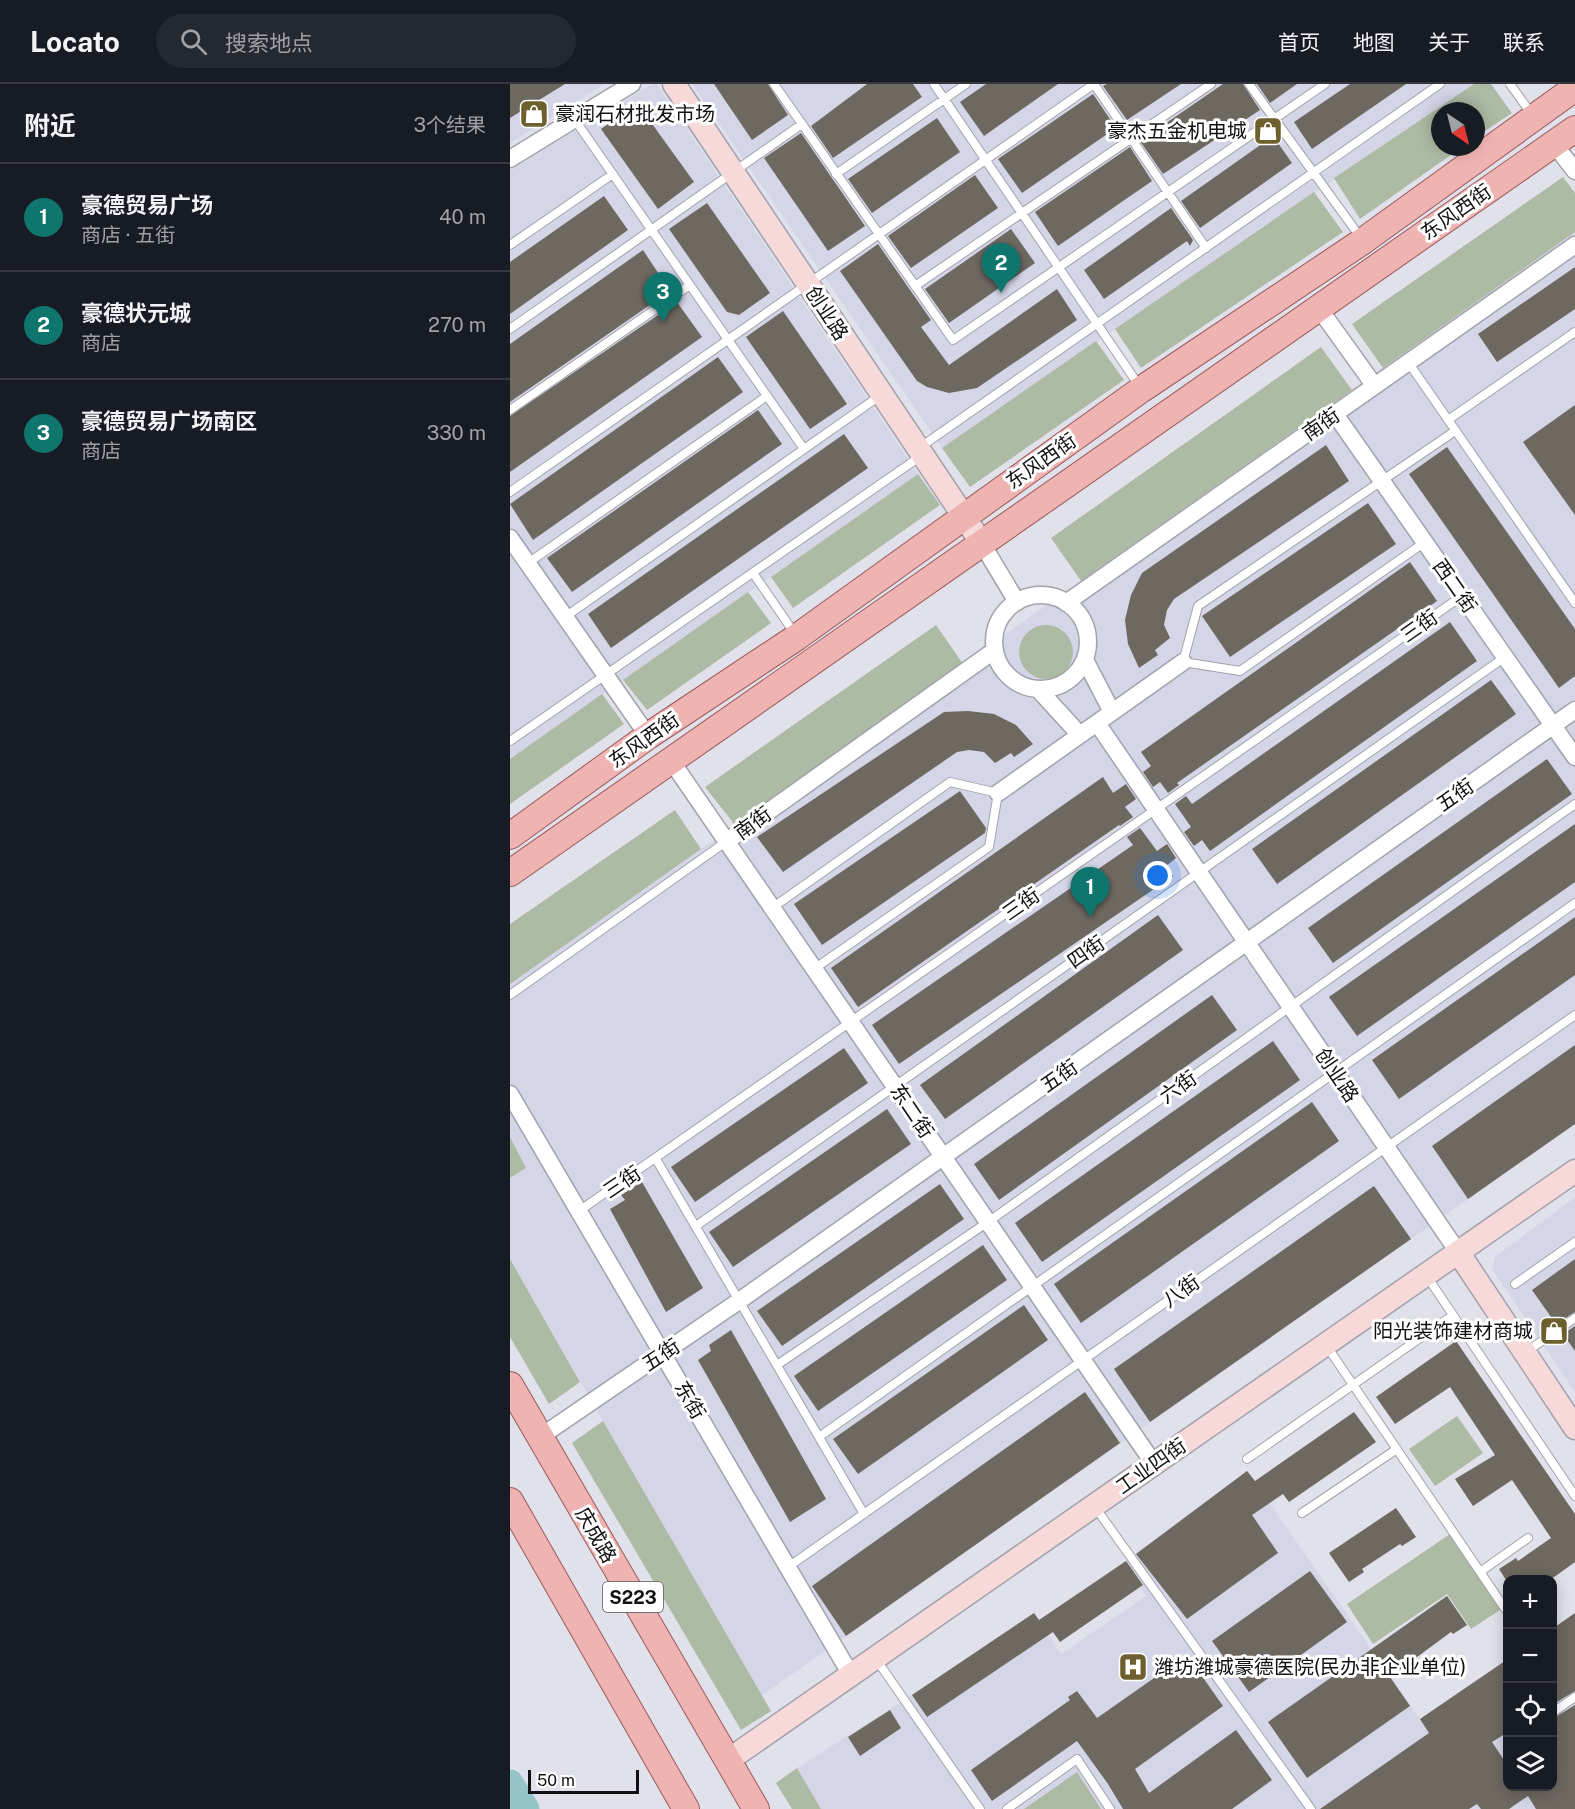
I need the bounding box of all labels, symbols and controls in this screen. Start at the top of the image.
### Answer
search box [156,14,576,68]
text: Locato [30,25,120,58]
icon: search [177,25,210,58]
text: 搜索地点 [225,30,313,56]
text: 首页 [1278,30,1320,55]
text: 地图 [1353,30,1395,55]
text: 关于 [1428,30,1470,55]
text: 联系 [1503,30,1545,55]
shop icon: 豪润石材批发市场 [518,98,550,130]
place label: 豪润石材批发市场 [555,102,715,126]
north arrow [1431,102,1485,156]
text: 附近 [24,110,76,141]
text: 3个结果 [413,113,486,137]
shop icon: 豪杰五金机电城 [1252,115,1284,147]
place label: 豪杰五金机电城 [1107,119,1247,143]
street label: 东风西街 [1416,179,1496,245]
text: 豪德贸易广场 [81,192,213,218]
text: 1 [39,205,48,229]
text: 40 m [439,205,486,229]
text: 商店 · 五街 [81,223,175,247]
pin: 2 [982,244,1020,293]
pin: 3 [644,272,682,322]
street label: 创业路 [801,281,853,345]
text: 豪德状元城 [81,300,191,326]
text: 2 [37,313,50,337]
text: 270 m [428,313,486,337]
text: 商店 [81,331,121,355]
street label: 南街 [1298,403,1344,445]
text: 豪德贸易广场南区 [81,408,257,434]
text: 3 [37,421,50,445]
text: 330 m [427,421,486,445]
street label: 东风西街 [1001,428,1081,494]
text: 商店 [81,439,121,463]
street label: 西二街 [1428,555,1482,617]
street label: 三街 [1396,605,1442,647]
street label: 东风西街 [604,707,684,773]
street label: 五街 [1432,774,1478,816]
street label: 南街 [730,802,776,844]
your location [1143,861,1172,890]
pin: 1 [1070,868,1110,917]
street label: 三街 [998,883,1044,925]
street label: 四街 [1063,931,1109,973]
street label: 创业路 [1310,1043,1364,1107]
street label: 五街 [1036,1055,1082,1097]
street label: 六街 [1155,1066,1201,1108]
street label: 东二街 [885,1079,939,1143]
street label: 三街 [599,1161,645,1203]
street label: 八街 [1158,1270,1204,1312]
shop icon: 阳光装饰建材商城 [1538,1315,1570,1347]
place label: 阳光装饰建材商城 [1373,1319,1533,1343]
street label: 五街 [638,1334,684,1376]
street label: 东街 [670,1377,710,1423]
street label: 工业四街 [1111,1433,1191,1499]
street label: 庆成路 [571,1503,621,1567]
map controls [1503,1575,1557,1791]
button: + [1503,1575,1557,1629]
road number: S223 [603,1582,663,1612]
button: − [1503,1629,1557,1683]
hospital icon: 潍坊潍城豪德医院(民办非企业单位) [1117,1651,1149,1683]
place label: 潍坊潍城豪德医院(民办非企业单位) [1154,1655,1466,1679]
button: locate [1503,1683,1557,1737]
button: layers [1503,1737,1557,1791]
scale bar [528,1767,639,1794]
text: 50 m [537,1771,575,1790]

